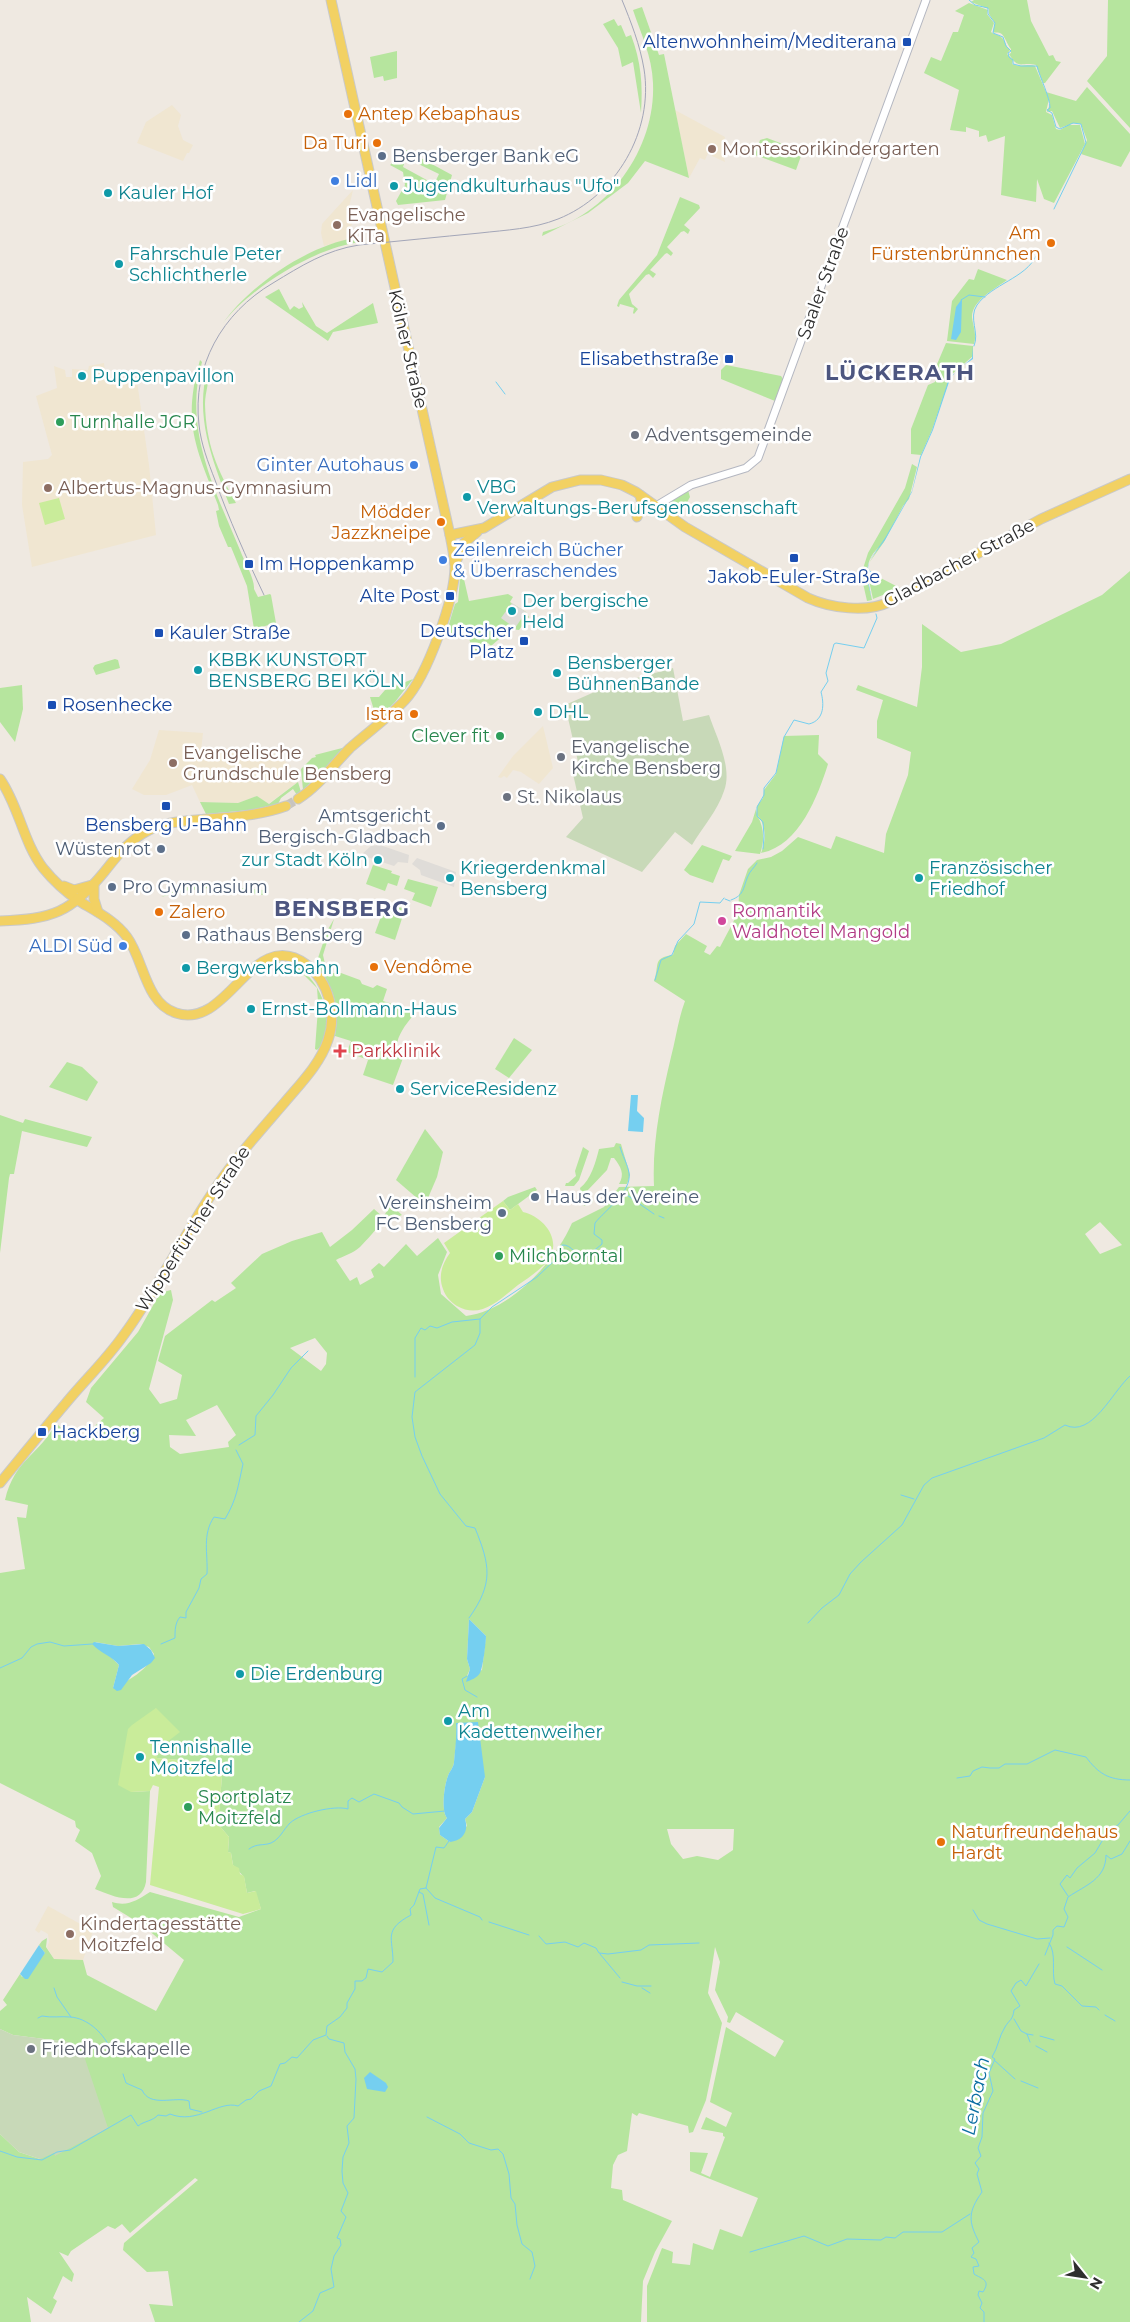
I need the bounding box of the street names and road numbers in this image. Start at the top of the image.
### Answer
street label: Saaler Straße [792,224,854,342]
street label: Kölner Straße [384,287,432,411]
street label: Gladbacher Straße [880,514,1038,612]
street label: Wipperfürther Straße [131,1142,255,1316]

